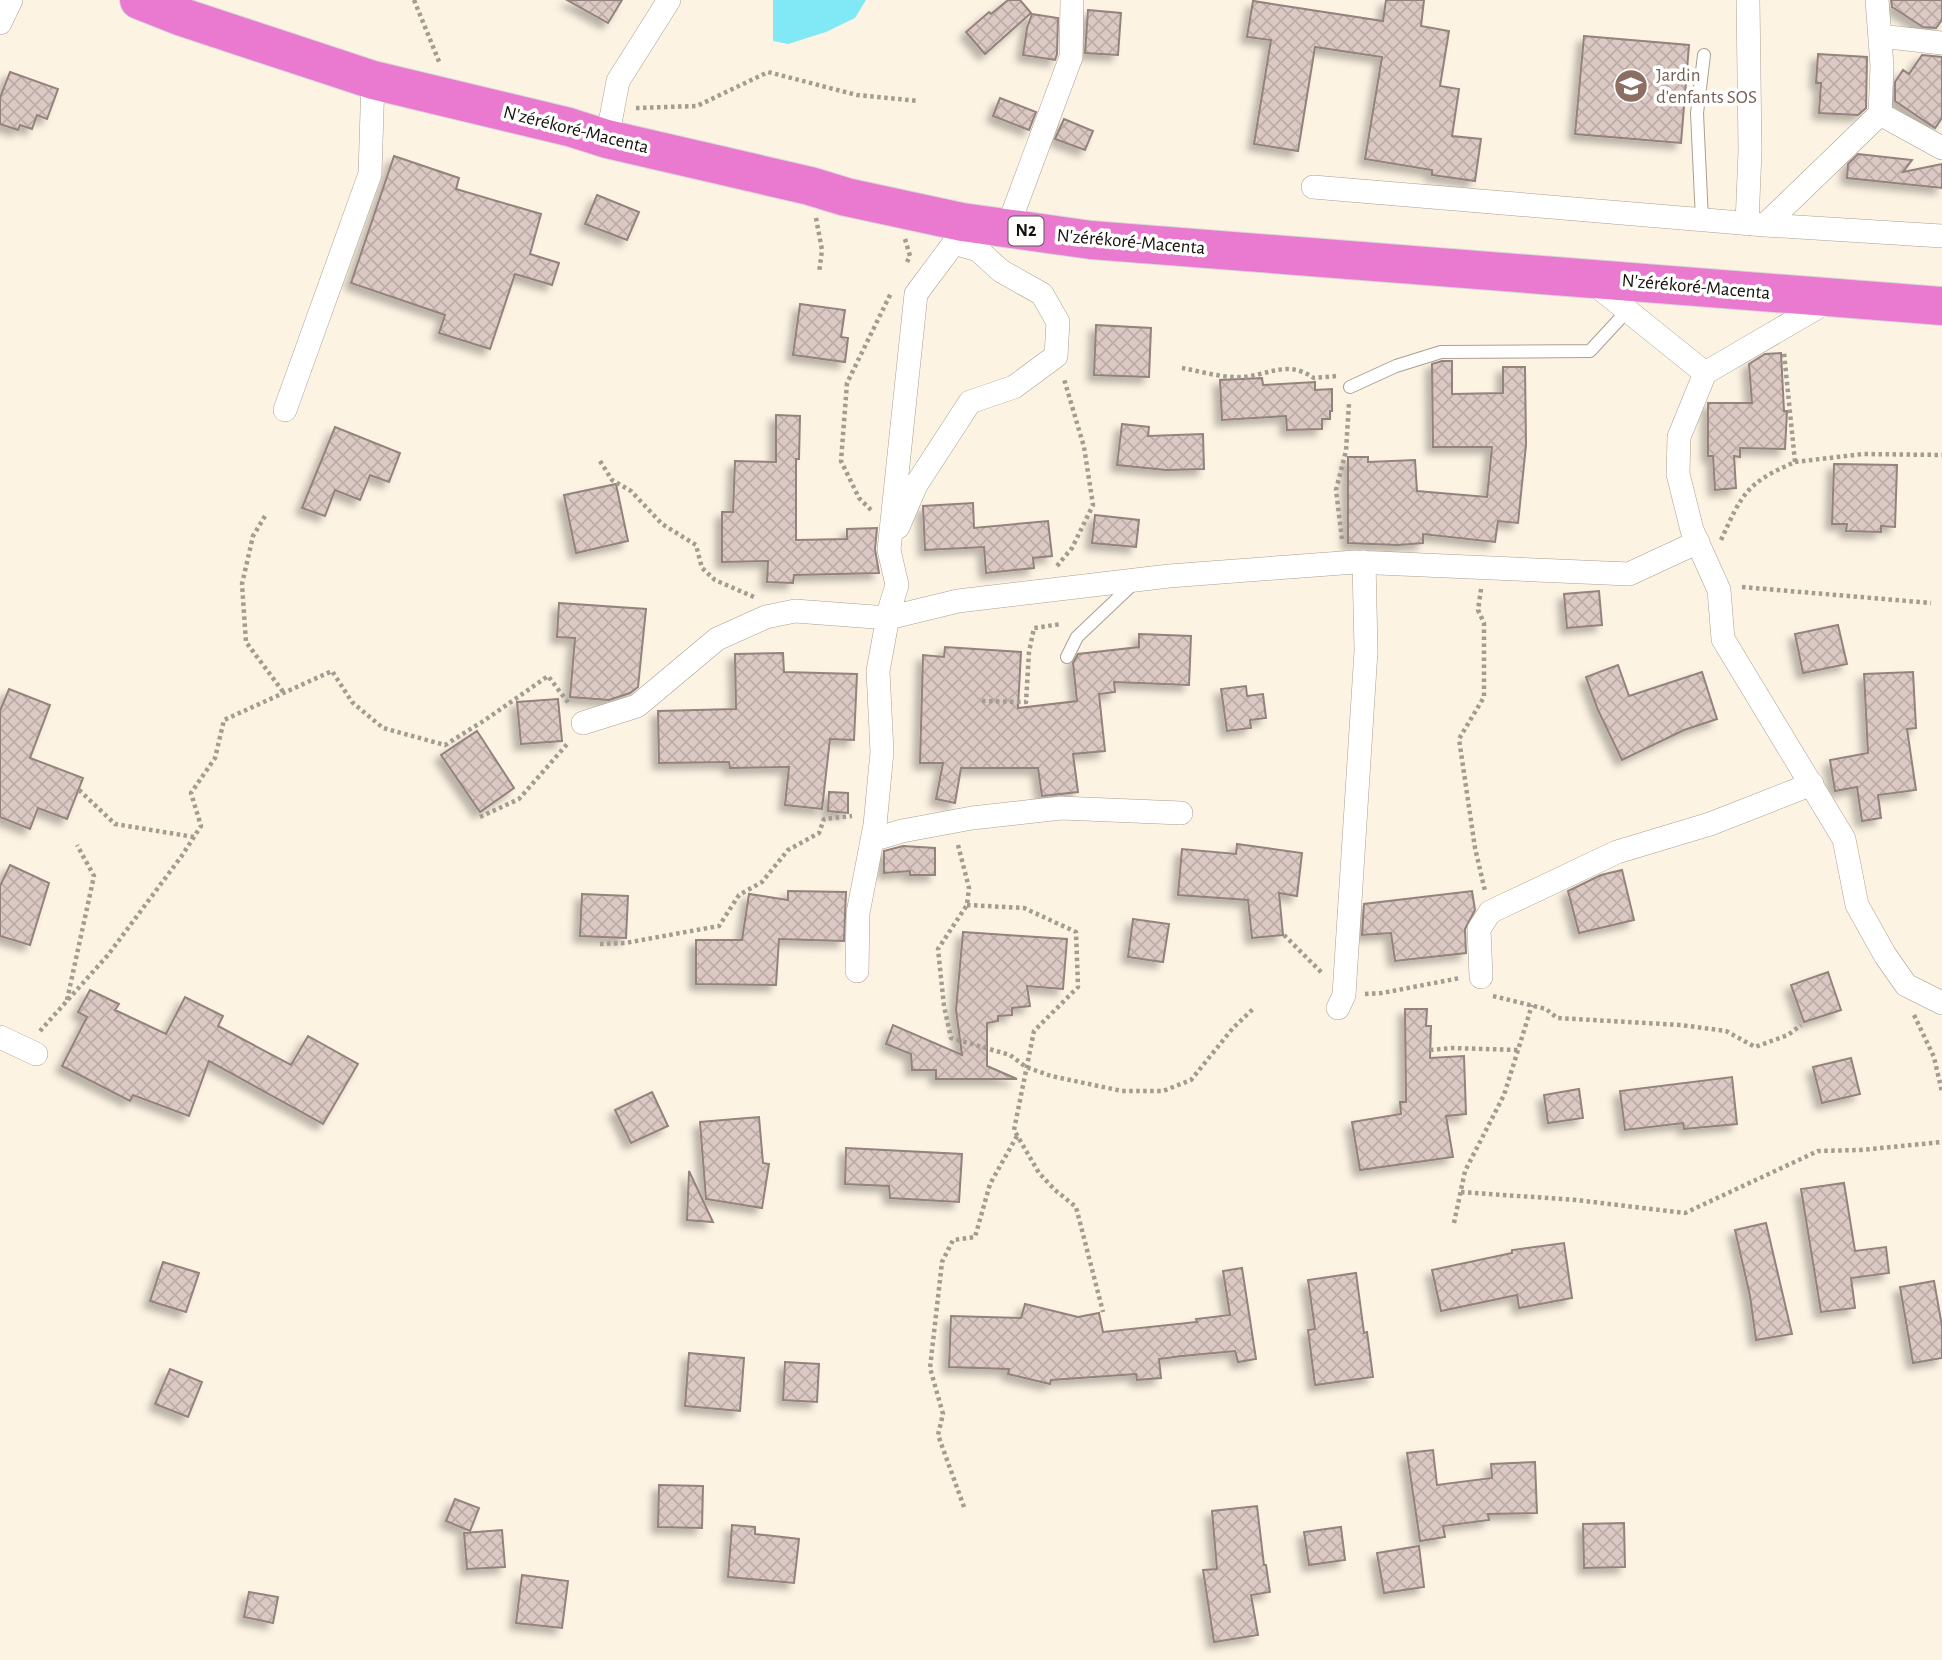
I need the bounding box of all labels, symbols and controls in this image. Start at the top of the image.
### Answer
place label: Jardin d'enfants SOS [1656,66,1757,107]
school or university icon: Jardin d'enfants SOS [1612,67,1650,105]
street label: N'zérékoré-Macenta [501,103,651,157]
road number: N2 [1009,216,1044,246]
street label: N'zérékoré-Macenta [1056,226,1206,258]
street label: N'zérékoré-Macenta [1621,271,1771,303]

